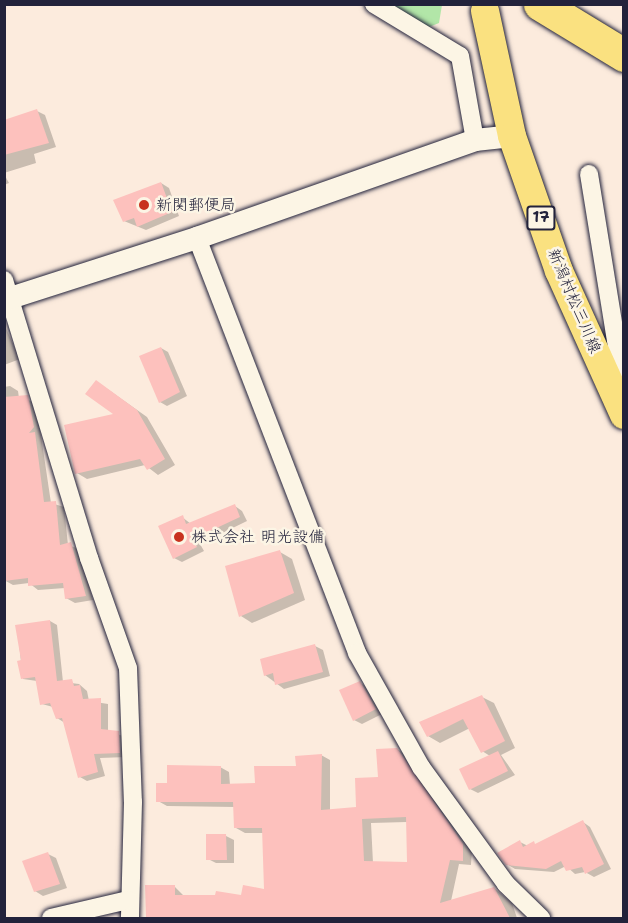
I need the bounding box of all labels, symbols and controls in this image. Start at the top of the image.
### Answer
place label: 新関郵便局 [156,195,236,215]
marker: 新関郵便局 [137,198,151,212]
road number: 17 [526,206,556,230]
street label: 新潟村松三川線 [543,246,605,356]
place label: 株式会社 明光設備 [191,527,324,547]
marker: 株式会社 明光設備 [172,530,186,544]

